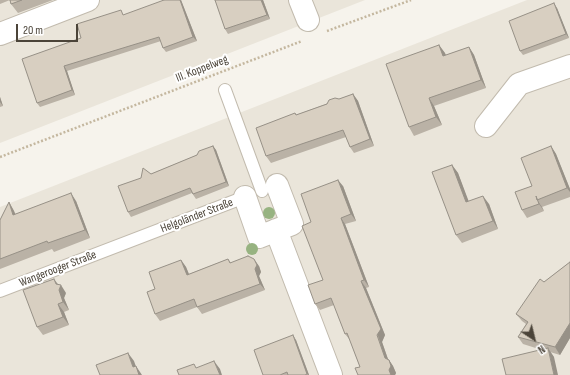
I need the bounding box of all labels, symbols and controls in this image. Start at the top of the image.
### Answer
scale bar [18,16,80,42]
text: 20 m [23,23,43,38]
street label: III. Koppelweg [174,52,230,86]
street label: Helgoländer Straße [159,196,235,236]
street label: Wangerooger Straße [17,248,99,290]
north arrow [514,319,554,359]
text: N [535,342,547,356]

